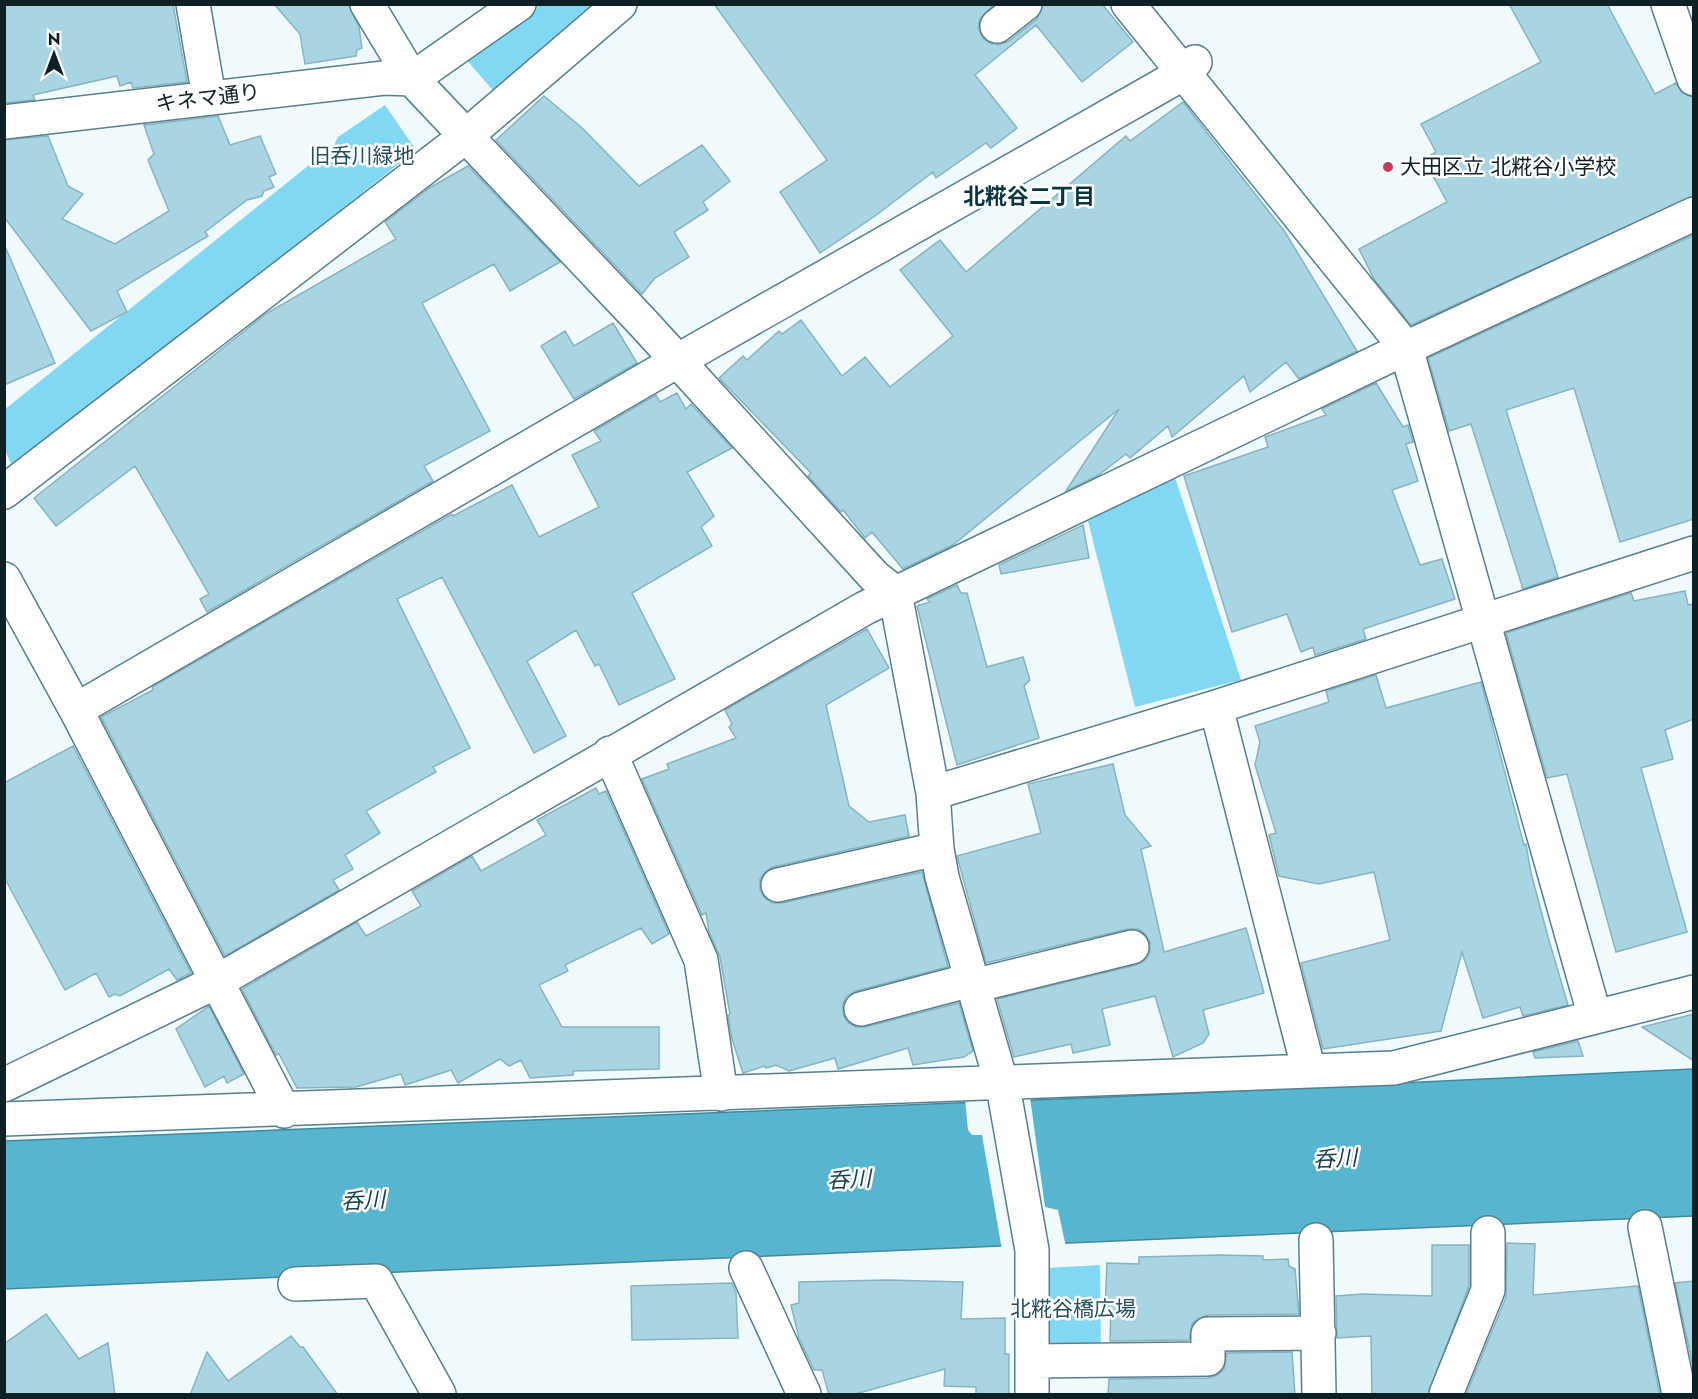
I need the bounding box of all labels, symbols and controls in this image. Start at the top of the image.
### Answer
north arrow [24,24,84,84]
text: N [48,28,60,51]
street label: キネマ通り [154,77,262,119]
park label: 旧呑川緑地 [310,141,415,171]
place label: 大田区立 北糀谷小学校 [1400,152,1616,182]
marker: 大田区立 北糀谷小学校 [1381,160,1395,174]
district label: 北糀谷二丁目 [963,180,1095,212]
water label: 呑川 [1312,1141,1360,1175]
water label: 呑川 [826,1162,874,1196]
water label: 呑川 [340,1183,388,1217]
park label: 北糀谷橋広場 [1010,1294,1136,1324]

